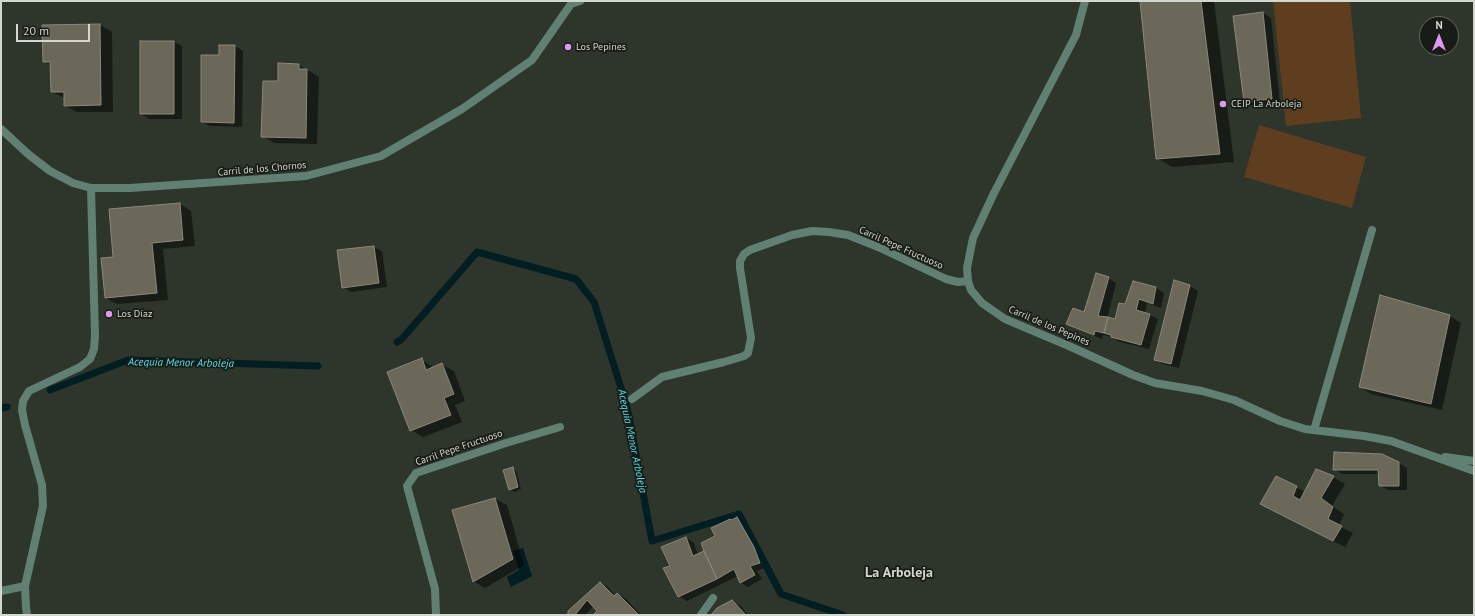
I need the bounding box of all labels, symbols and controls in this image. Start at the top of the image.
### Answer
scale bar [18,16,92,42]
north arrow [1419,16,1459,56]
text: N [1435,18,1443,32]
text: 20 m [23,23,49,38]
place label: Los Pepines [576,41,626,53]
marker: Los Pepines [563,42,573,52]
place label: CEIP La Arboleja [1231,98,1301,110]
marker: CEIP La Arboleja [1218,99,1228,109]
street label: Carril de los Chornos [217,159,307,179]
street label: Carril Pepe Fructuoso [857,224,945,272]
street label: Carril de los Pepines [1007,303,1091,349]
place label: Los Díaz [117,308,152,320]
marker: Los Díaz [104,309,114,319]
water label: Acequia Menor Arboleja [128,355,234,371]
water label: Acequia Menor Arboleja [615,388,649,494]
street label: Carril Pepe Fructuoso [414,427,504,469]
district label: La Arboleja [865,565,933,581]

